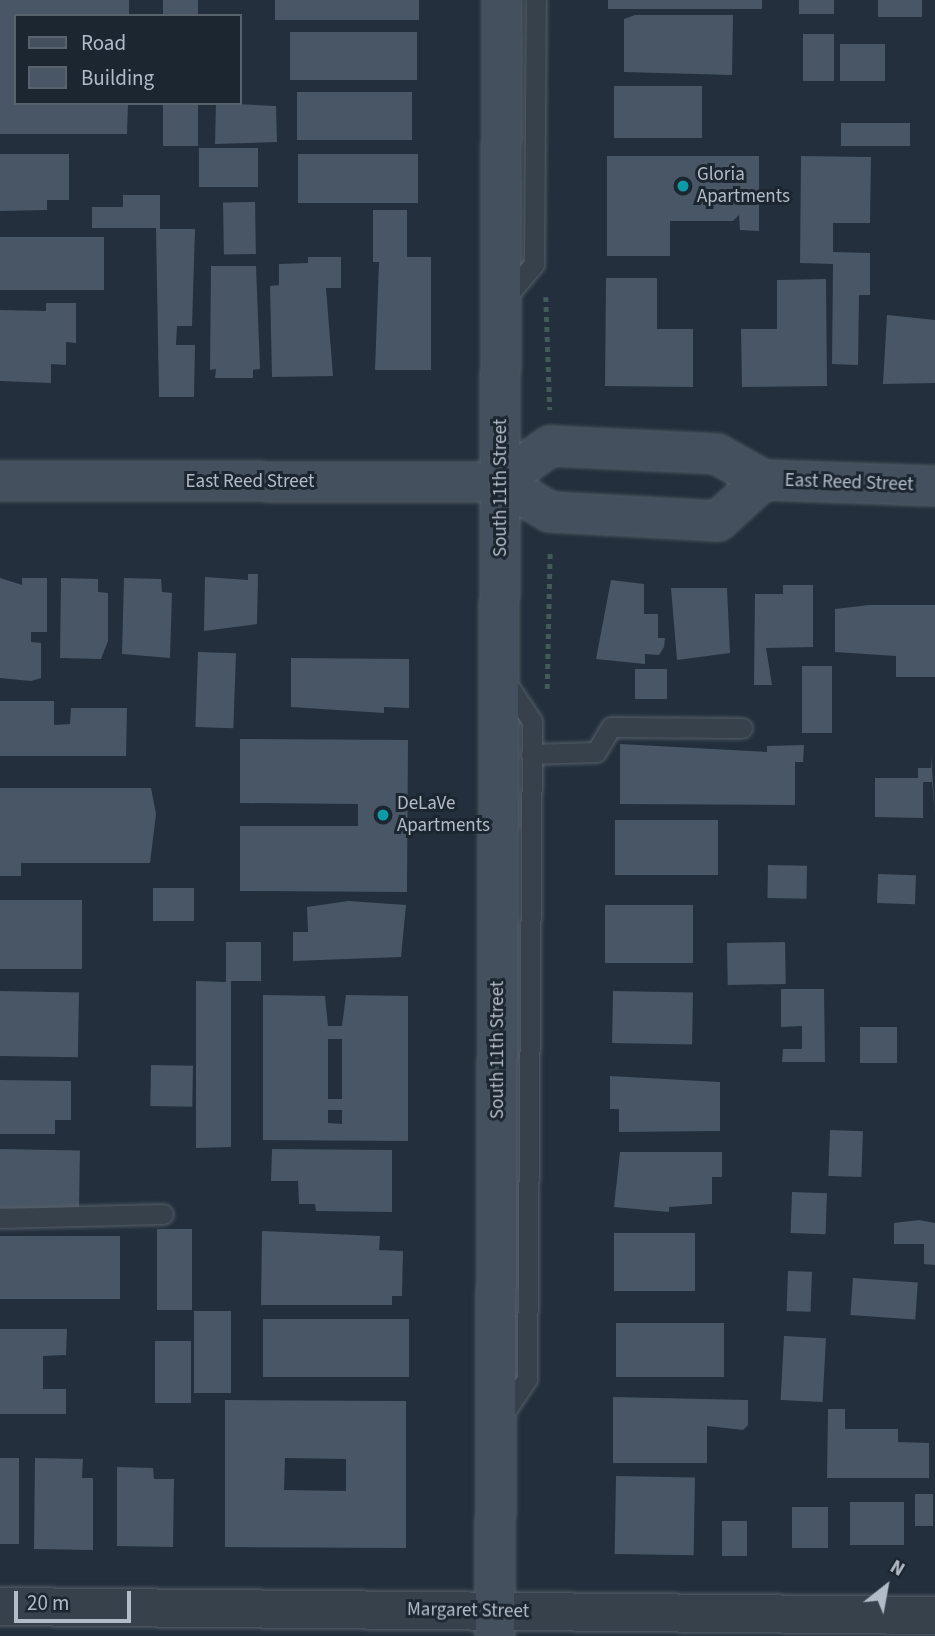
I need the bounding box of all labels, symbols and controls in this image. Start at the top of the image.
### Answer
legend [14,14,242,105]
text: Road [81,28,126,58]
text: Building [81,63,154,93]
place label: Gloria Apartments [697,164,790,208]
marker: Gloria Apartments [675,178,691,194]
street label: South 11th Street [490,419,512,557]
street label: East Reed Street [784,469,914,497]
street label: East Reed Street [186,471,314,493]
place label: DeLaVe Apartments [397,793,490,837]
marker: DeLaVe Apartments [375,807,391,823]
street label: South 11th Street [487,981,509,1119]
north arrow [851,1552,921,1622]
text: N [885,1554,909,1583]
scale bar [18,1576,135,1620]
text: 20 m [27,1588,69,1618]
street label: Margaret Street [407,1599,529,1623]

